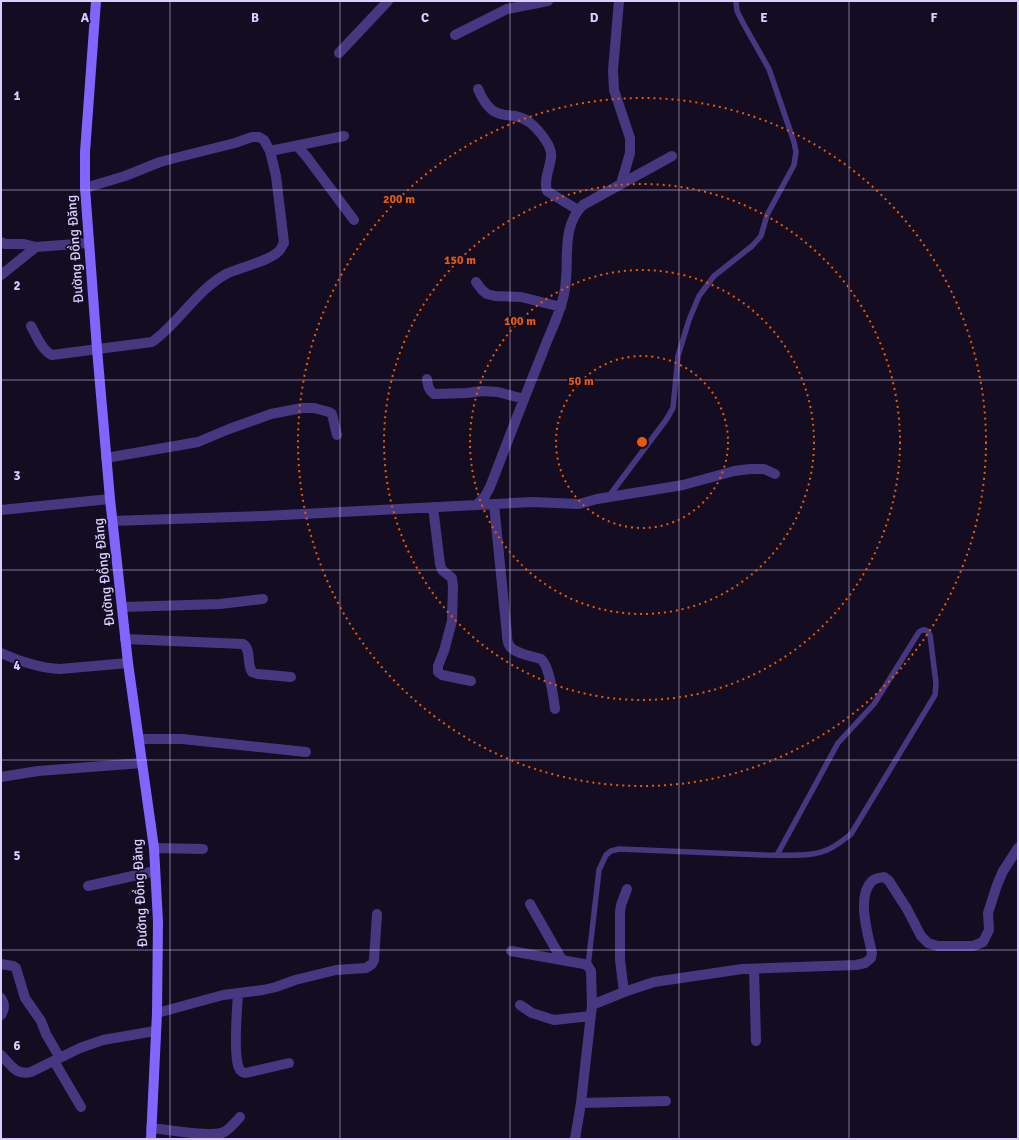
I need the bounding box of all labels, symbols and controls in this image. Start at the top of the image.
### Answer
text: A [81,10,90,26]
text: B [251,10,259,26]
text: C [421,10,429,26]
text: D [590,10,599,26]
text: E [760,10,768,26]
text: F [931,10,938,26]
text: 1 [13,88,21,104]
text: 200 m [383,192,415,207]
street label: Đường Đồng Đăng [63,194,87,304]
text: 150 m [444,253,476,268]
text: 2 [13,278,21,294]
text: 100 m [504,314,536,329]
text: 50 m [568,374,594,389]
centre of rings [635,435,649,449]
text: 3 [13,468,21,484]
street label: Đường Đồng Đăng [90,517,118,627]
text: 4 [13,658,21,674]
street label: Đường Đồng Đăng [129,838,151,948]
text: 5 [13,848,21,864]
text: 6 [13,1038,21,1054]

